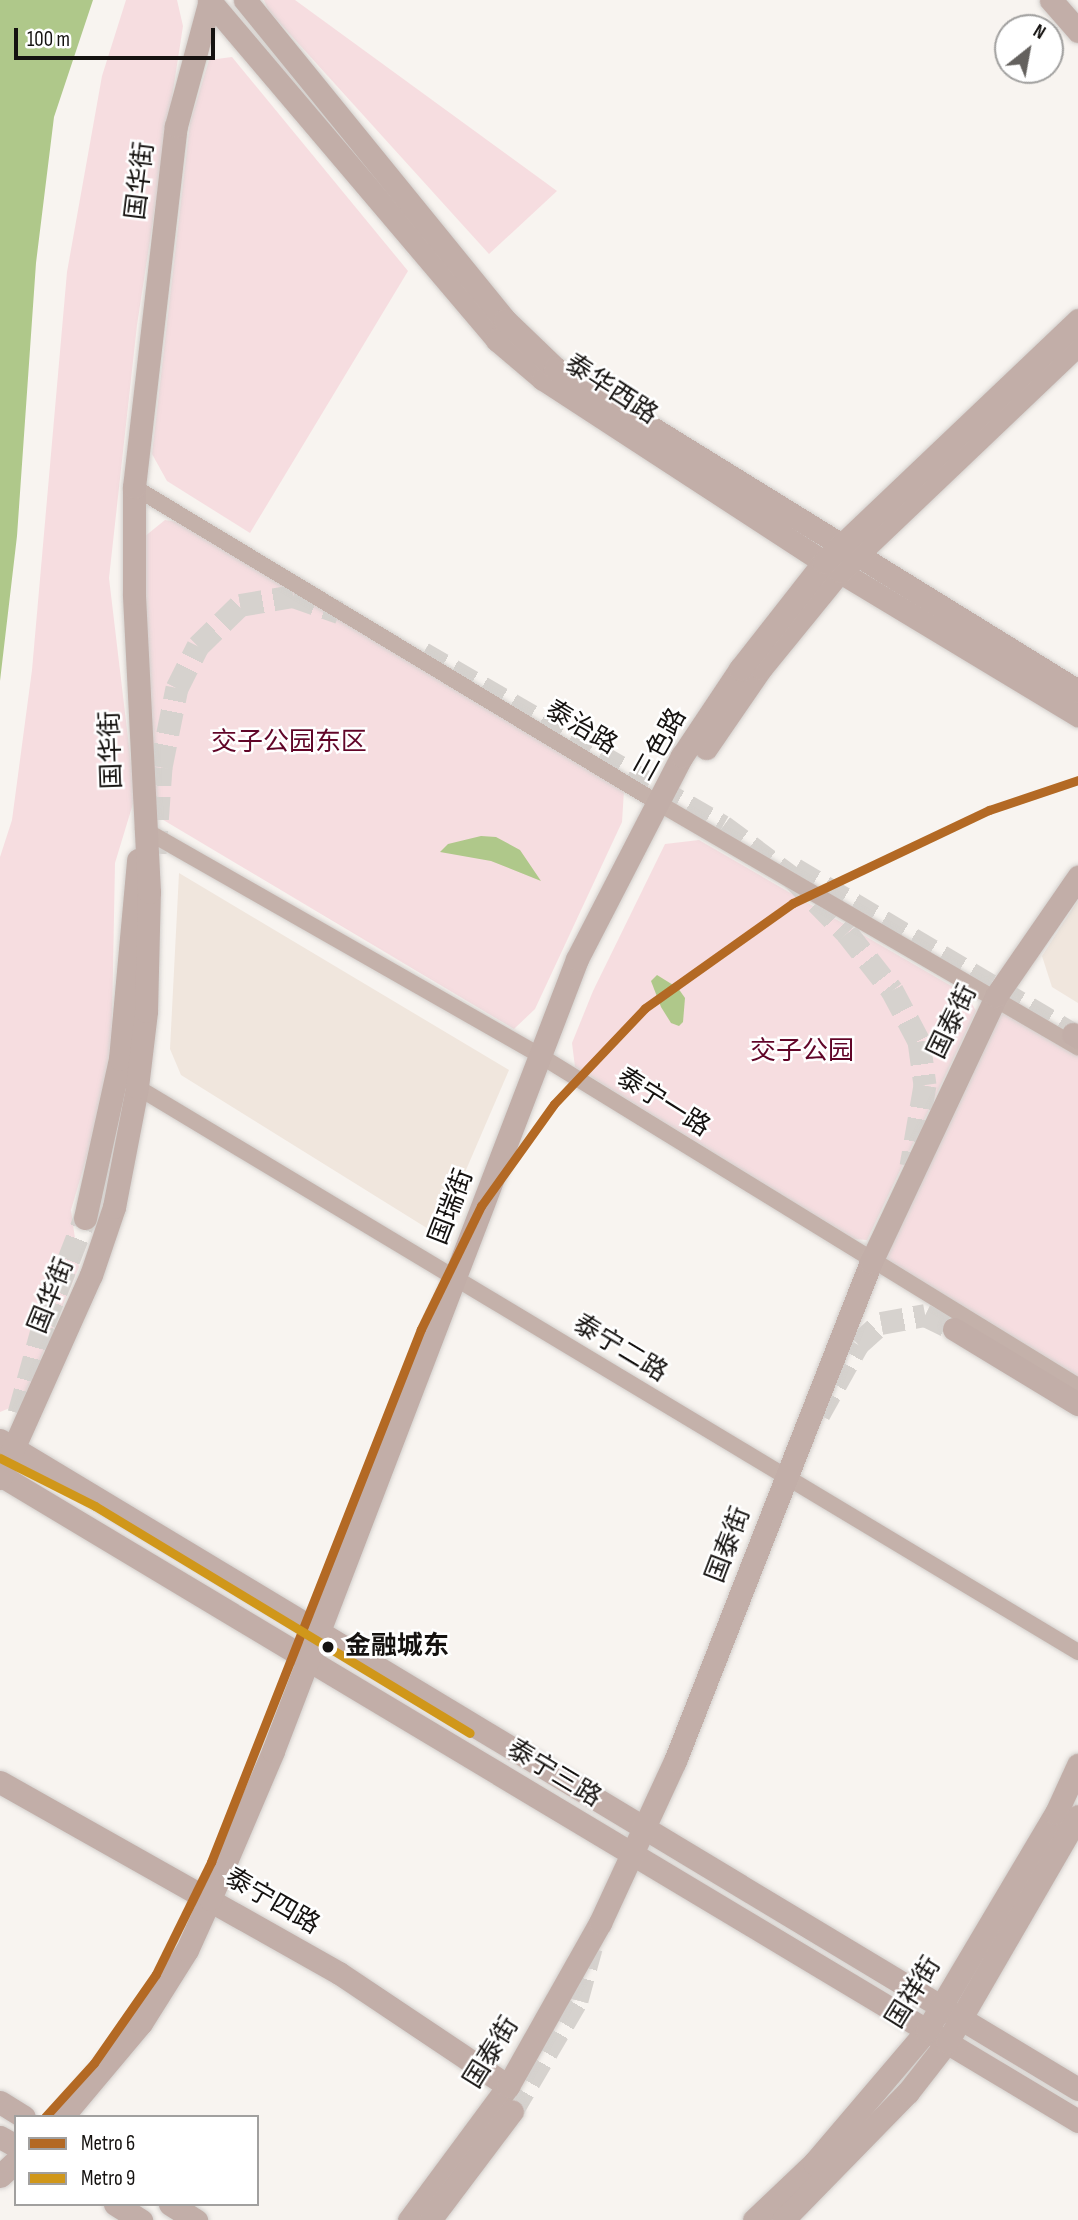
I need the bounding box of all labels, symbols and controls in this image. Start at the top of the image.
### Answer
scale bar [18,14,219,58]
north arrow [994,14,1064,84]
text: N [1029,20,1049,45]
text: 100 m [27,27,70,52]
street label: 国华街 [121,140,161,222]
street label: 泰华西路 [559,349,663,431]
street label: 泰治路 [540,695,622,761]
street label: 三色路 [628,703,694,787]
street label: 国华街 [95,710,129,790]
park label: 交子公园东区 [211,727,367,759]
street label: 国泰街 [922,980,984,1064]
park label: 交子公园 [750,1036,854,1068]
street label: 泰宁一路 [611,1062,715,1144]
street label: 国瑞街 [423,1165,481,1249]
street label: 国华街 [23,1254,81,1338]
street label: 泰宁二路 [567,1309,673,1389]
street label: 国泰街 [700,1503,758,1587]
place label: 金融城东 [345,1631,449,1663]
marker: 金融城东 [317,1636,339,1658]
street label: 泰宁三路 [501,1734,607,1814]
street label: 泰宁四路 [219,1862,325,1942]
street label: 国祥街 [880,1952,948,2034]
street label: 国泰街 [458,2012,526,2094]
legend [14,2115,259,2206]
text: Metro 6 [81,2131,135,2156]
text: Metro 9 [81,2166,135,2191]

